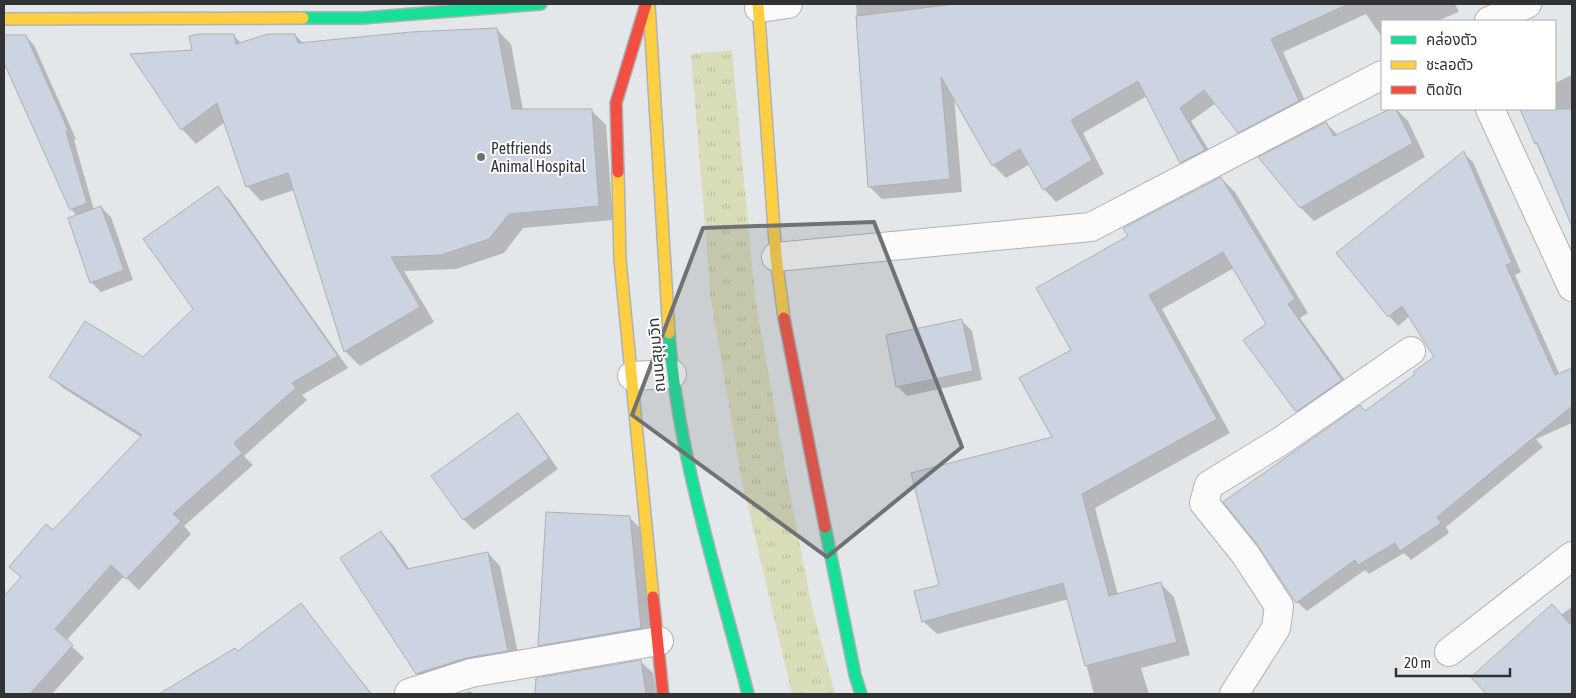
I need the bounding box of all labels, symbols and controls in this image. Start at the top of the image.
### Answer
legend [1381,20,1556,110]
text: คล่องตัว [1426,31,1477,48]
text: ชะลอตัว [1426,56,1473,73]
text: ติดขัด [1426,81,1462,98]
place label: Petfriends Animal Hospital [491,139,586,176]
marker: Petfriends Animal Hospital [475,151,487,163]
street label: ถนนสุขุมวิท [644,317,669,393]
scale bar [1396,646,1510,678]
text: 20 m [1404,654,1431,671]

